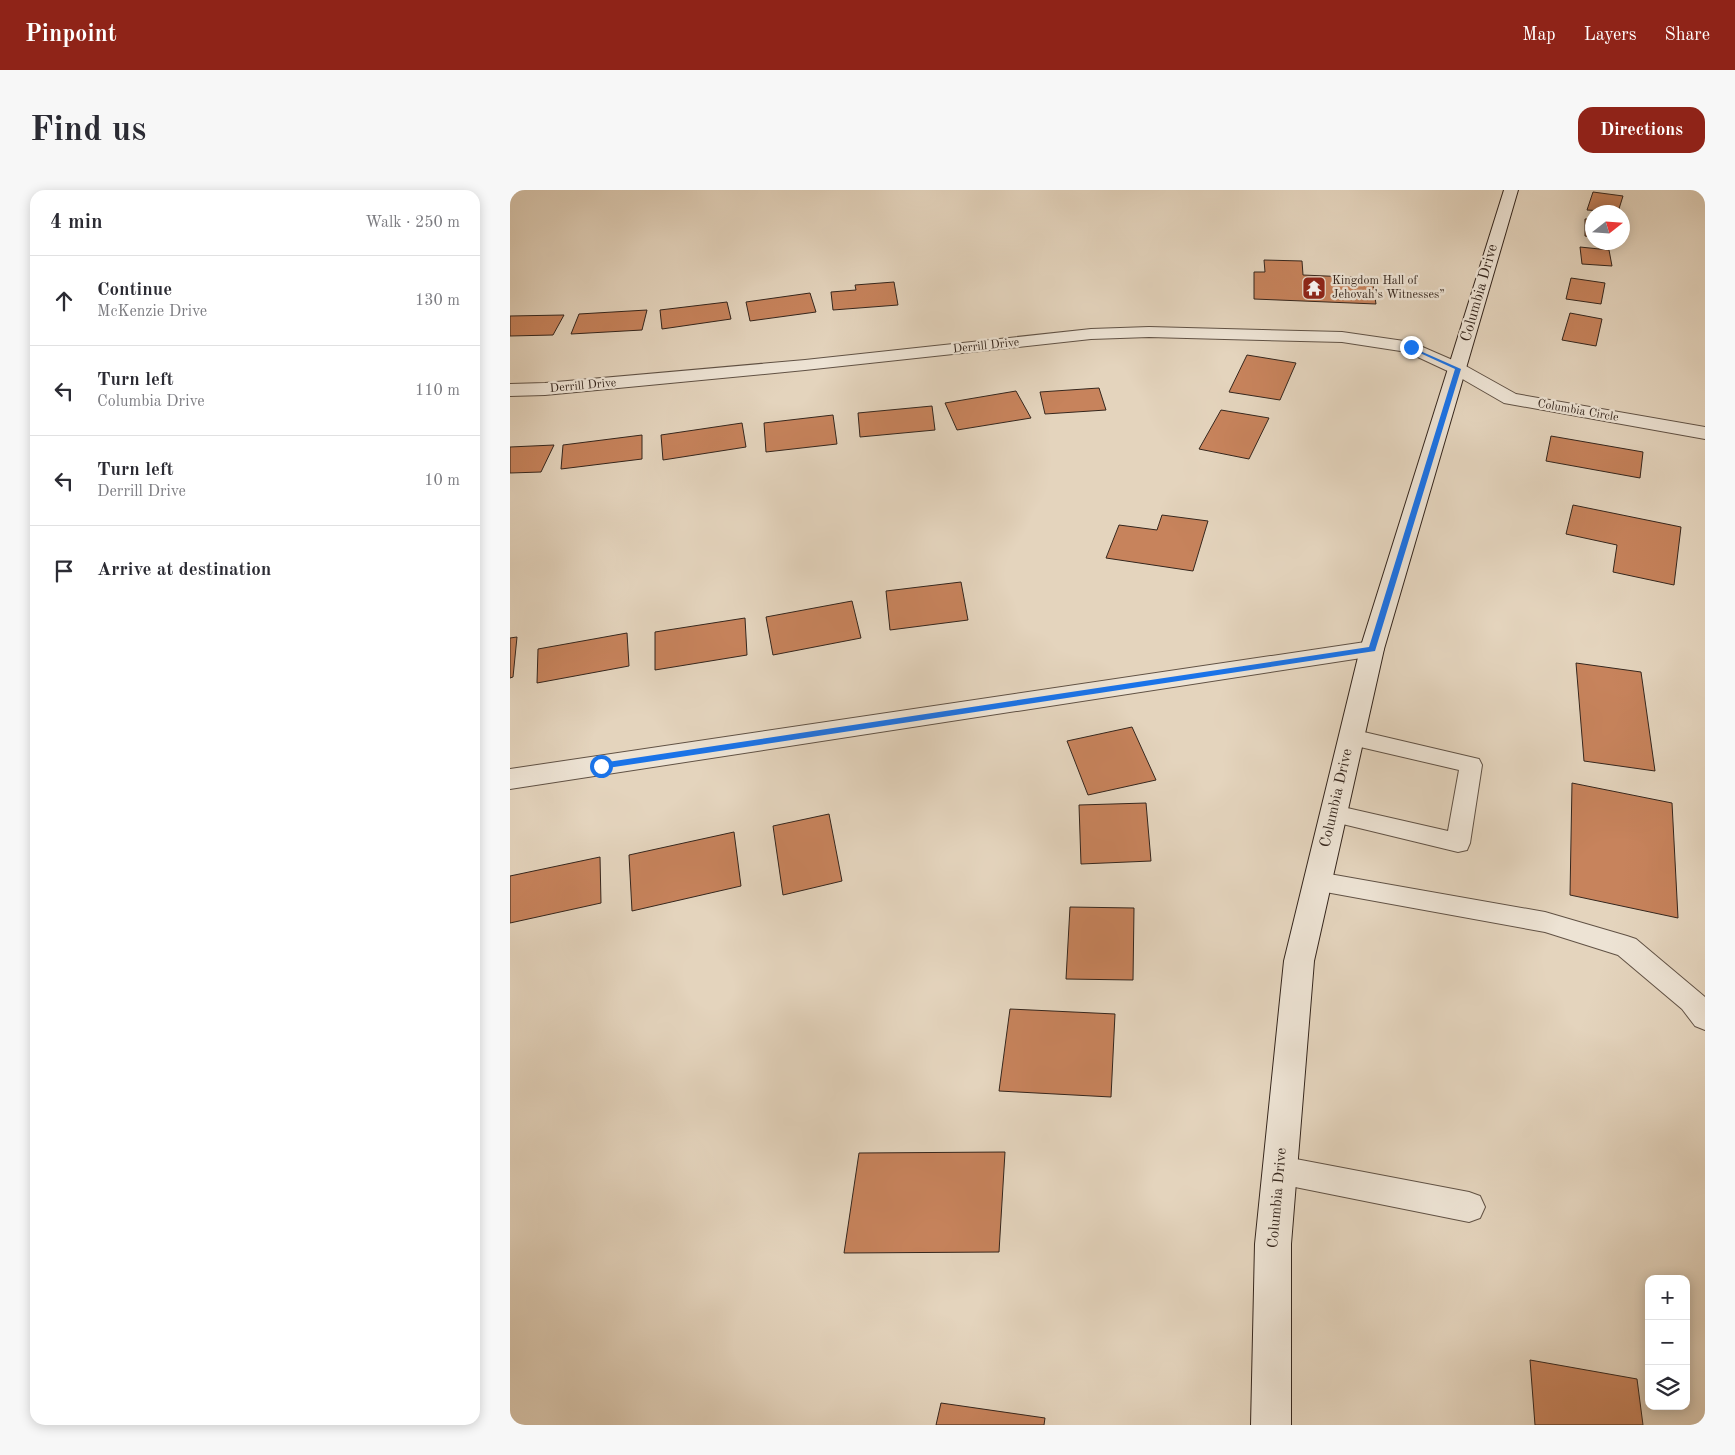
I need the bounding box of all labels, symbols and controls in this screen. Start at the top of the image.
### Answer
text: Pinpoint [25,23,117,47]
text: Map [1522,26,1556,44]
text: Layers [1584,26,1636,44]
text: Share [1664,26,1710,44]
button: Directions [1578,107,1705,153]
text: Find us [30,113,146,148]
north arrow [1585,205,1630,250]
text: 4 min [50,212,103,233]
text: Walk · 250 m [365,215,460,231]
street label: Columbia Drive [1459,242,1501,344]
temple icon: Kingdom Hall of Jehovah’s Witnesses” [1301,275,1327,301]
place label: Kingdom Hall of Jehovah’s Witnesses” [1332,275,1445,301]
text: Continue [97,281,172,300]
icon: ahead [50,287,78,315]
text: 130 m [415,293,460,309]
text: McKenzie Drive [97,304,207,320]
route end [1400,336,1423,359]
street label: Derrill Drive [952,337,1020,355]
text: Turn left [97,371,174,390]
icon: left [50,377,78,405]
street label: Derrill Drive [549,377,617,395]
text: 110 m [415,383,460,399]
text: Columbia Drive [97,394,205,410]
street label: Columbia Circle [1537,398,1620,424]
text: Turn left [97,461,174,480]
icon: left [50,467,78,495]
text: 10 m [424,473,460,489]
text: Derrill Drive [97,484,186,500]
icon: arrive [50,557,78,585]
text: Arrive at destination [97,561,271,580]
street label: Columbia Drive [1318,747,1356,849]
route start [590,755,613,778]
street label: Columbia Drive [1266,1147,1290,1249]
map controls [1645,1275,1690,1410]
button: + [1645,1275,1690,1320]
button: − [1645,1320,1690,1365]
button: layers [1645,1365,1690,1410]

